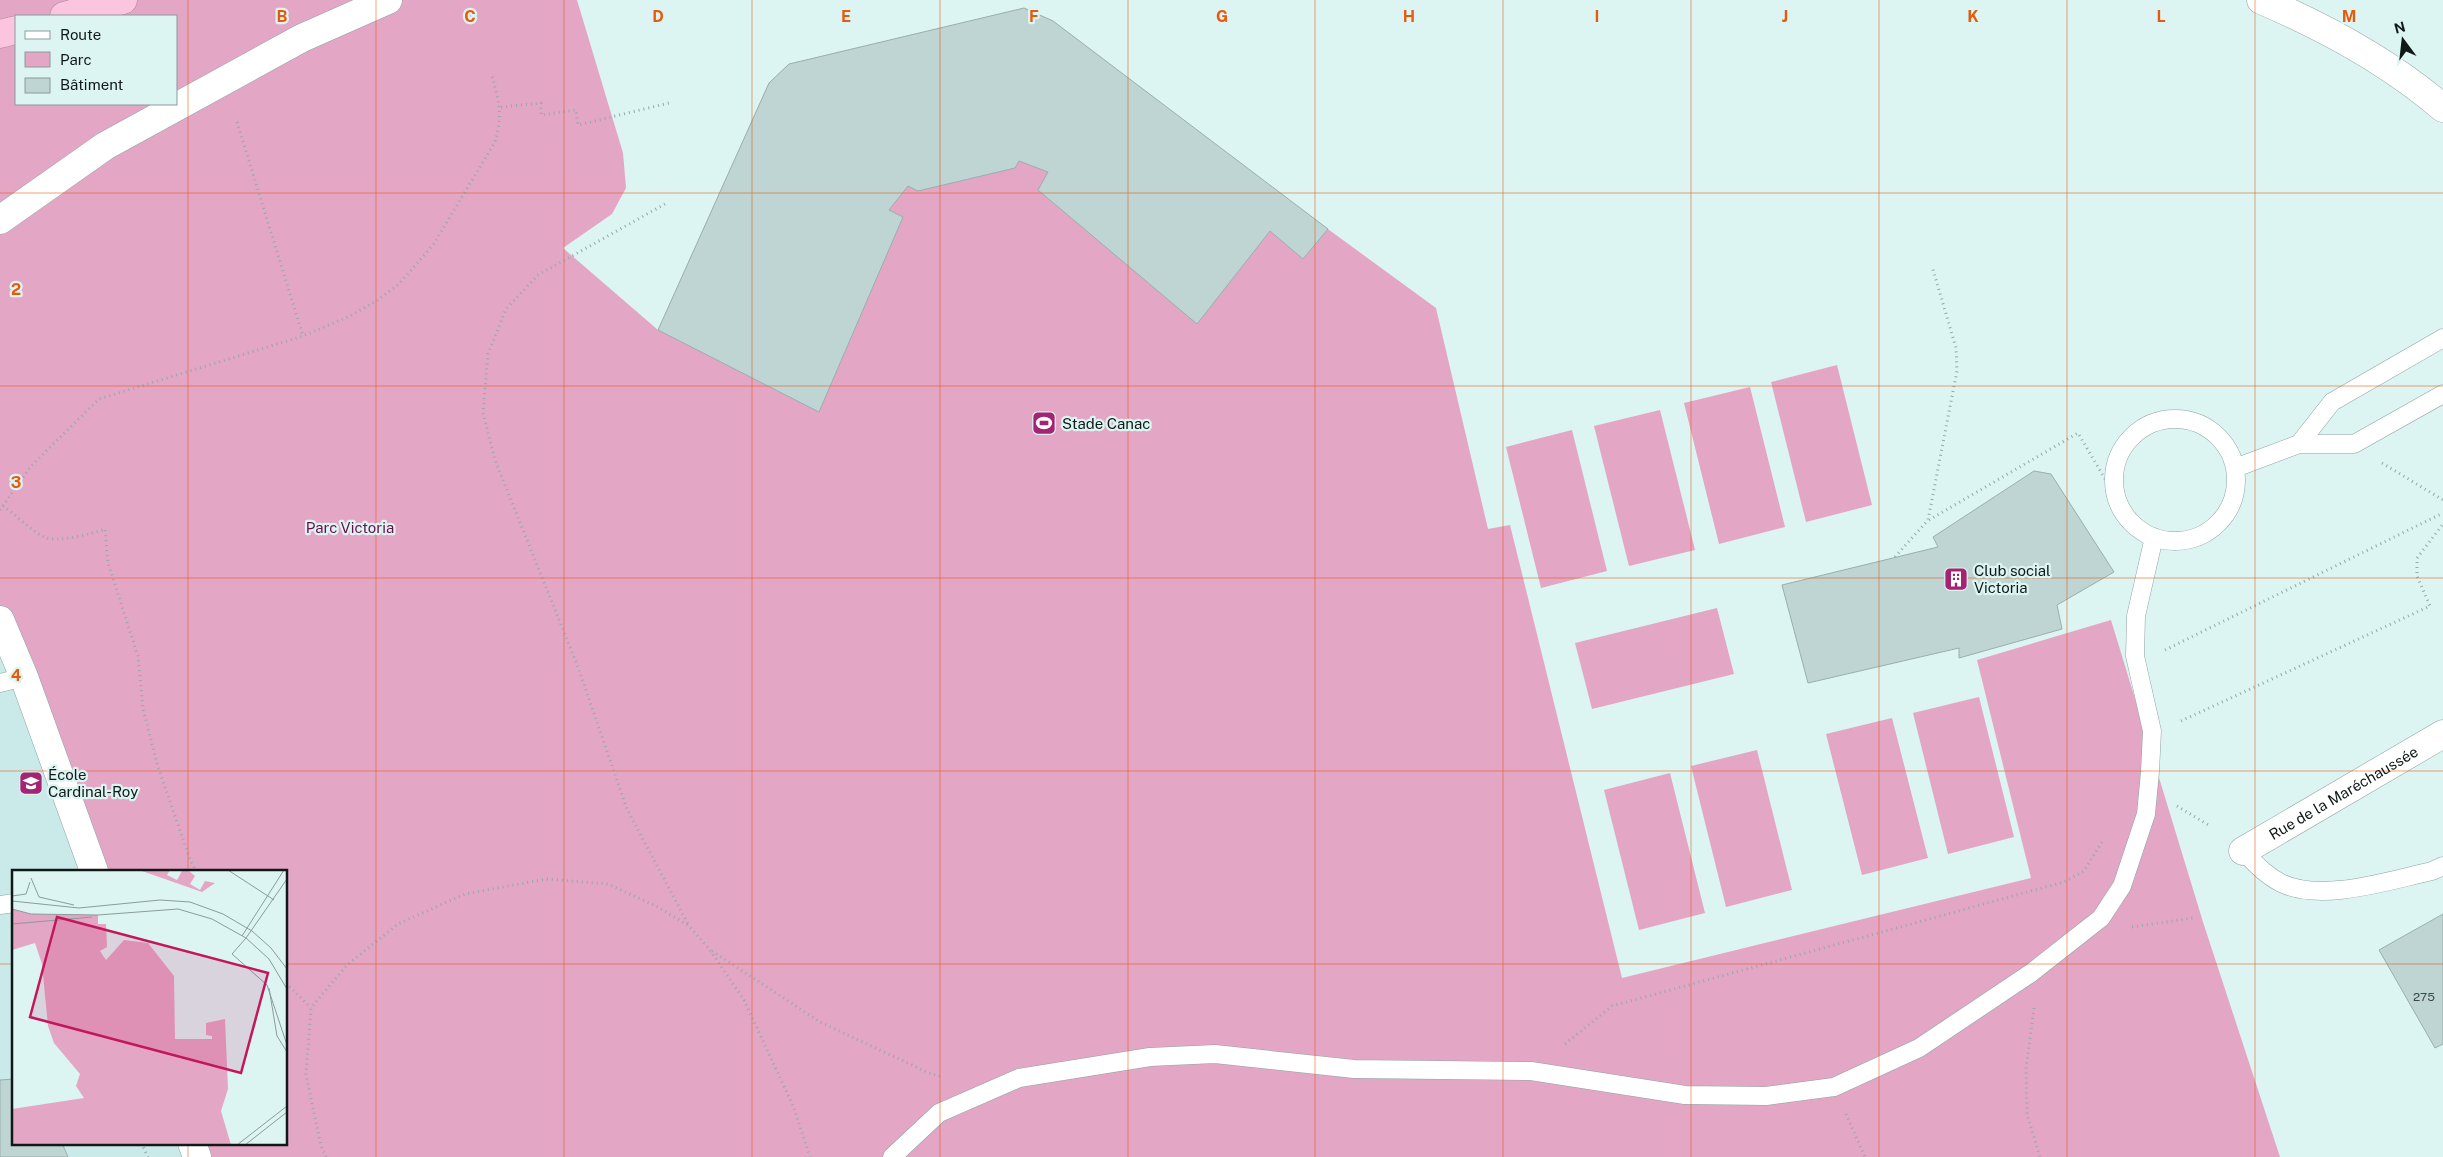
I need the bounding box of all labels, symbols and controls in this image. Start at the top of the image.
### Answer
text: B [277,7,288,26]
text: C [464,7,476,26]
text: D [652,7,664,26]
text: E [841,7,851,26]
text: F [1029,7,1039,26]
text: G [1216,7,1228,26]
text: H [1403,7,1415,26]
text: I [1595,7,1599,26]
text: J [1782,7,1788,26]
text: K [1967,7,1979,26]
text: L [2156,7,2166,26]
text: M [2342,7,2356,26]
legend [15,15,178,105]
north arrow [2378,15,2428,65]
text: N [2392,18,2407,37]
text: Route [60,26,101,43]
text: Parc [60,51,92,68]
text: Bâtiment [60,76,123,93]
text: 2 [11,280,21,299]
sports icon: Stade Canac [1031,410,1057,436]
place label: Stade Canac [1062,415,1150,432]
text: 3 [11,473,21,492]
park label: Parc Victoria [306,519,394,536]
place label: Club social Victoria [1974,562,2051,596]
building icon: Club social Victoria [1943,566,1969,592]
text: 4 [11,666,22,685]
street label: Rue de la Maréchaussée [2266,742,2421,843]
place label: École Cardinal-Roy [48,766,138,800]
school or university icon: École Cardinal-Roy [18,770,44,796]
inset map [12,870,288,1144]
house number: 275 [2413,990,2435,1004]

